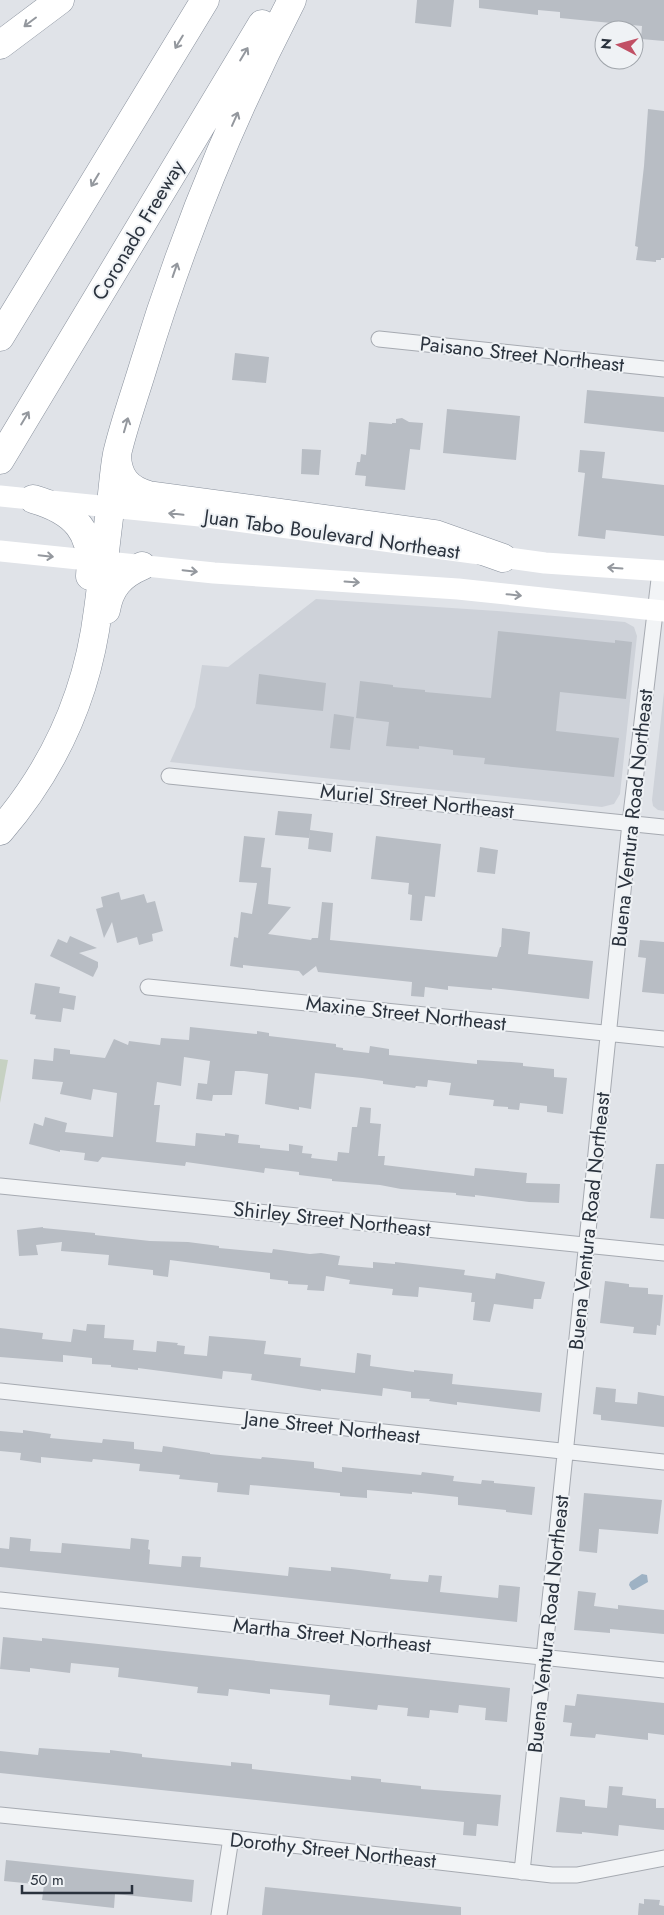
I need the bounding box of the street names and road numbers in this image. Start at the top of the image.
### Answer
street label: Coronado Freeway [85,155,192,306]
street label: Paisano Street Northeast [418,329,626,380]
street label: Juan Tabo Boulevard Northeast [199,502,462,567]
street label: Buena Ventura Road Northeast [605,688,660,948]
street label: Muriel Street Northeast [319,777,515,826]
street label: Maxine Street Northeast [304,989,508,1038]
street label: Buena Ventura Road Northeast [562,1091,617,1351]
street label: Shirley Street Northeast [232,1195,432,1244]
street label: Jane Street Northeast [240,1404,421,1451]
street label: Buena Ventura Road Northeast [521,1494,576,1754]
street label: Martha Street Northeast [232,1611,432,1660]
street label: Dorothy Street Northeast [228,1825,438,1876]

